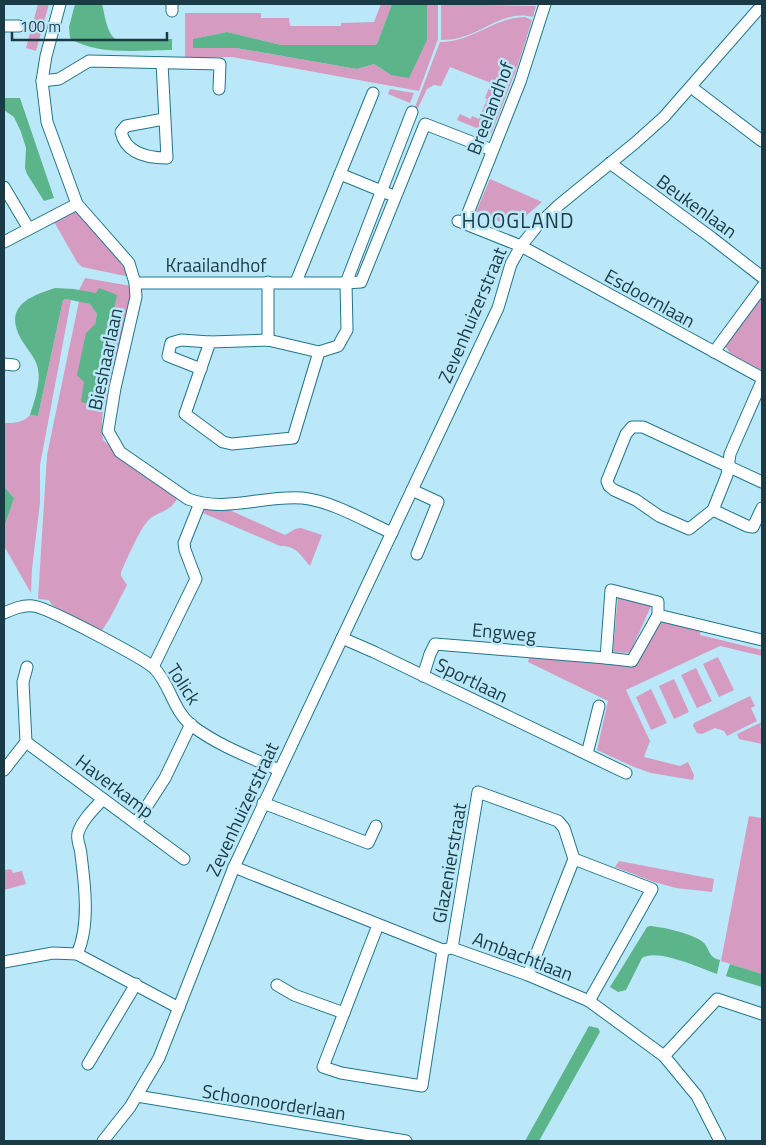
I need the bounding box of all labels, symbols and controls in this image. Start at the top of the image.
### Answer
scale bar [12,10,168,42]
text: 100 m [20,15,61,38]
street label: Breelandhof [458,56,521,159]
street label: Beukenlaan [651,166,744,245]
district label: HOOGLAND [461,204,575,236]
street label: Zevenhuizerstraat [430,242,513,387]
street label: Kraailandhof [165,250,267,279]
street label: Esdoornlaan [600,261,701,334]
street label: Bieshaarlaan [80,305,129,413]
street label: Engweg [471,614,538,649]
street label: Sportlaan [431,650,513,710]
street label: Tolick [160,657,209,710]
street label: Zevenhuizerstraat [198,737,286,881]
street label: Haverkamp [70,746,161,825]
street label: Glazenierstraat [424,800,473,926]
street label: Ambachtlaan [469,923,578,988]
street label: Schoonoorderlaan [200,1076,348,1127]

